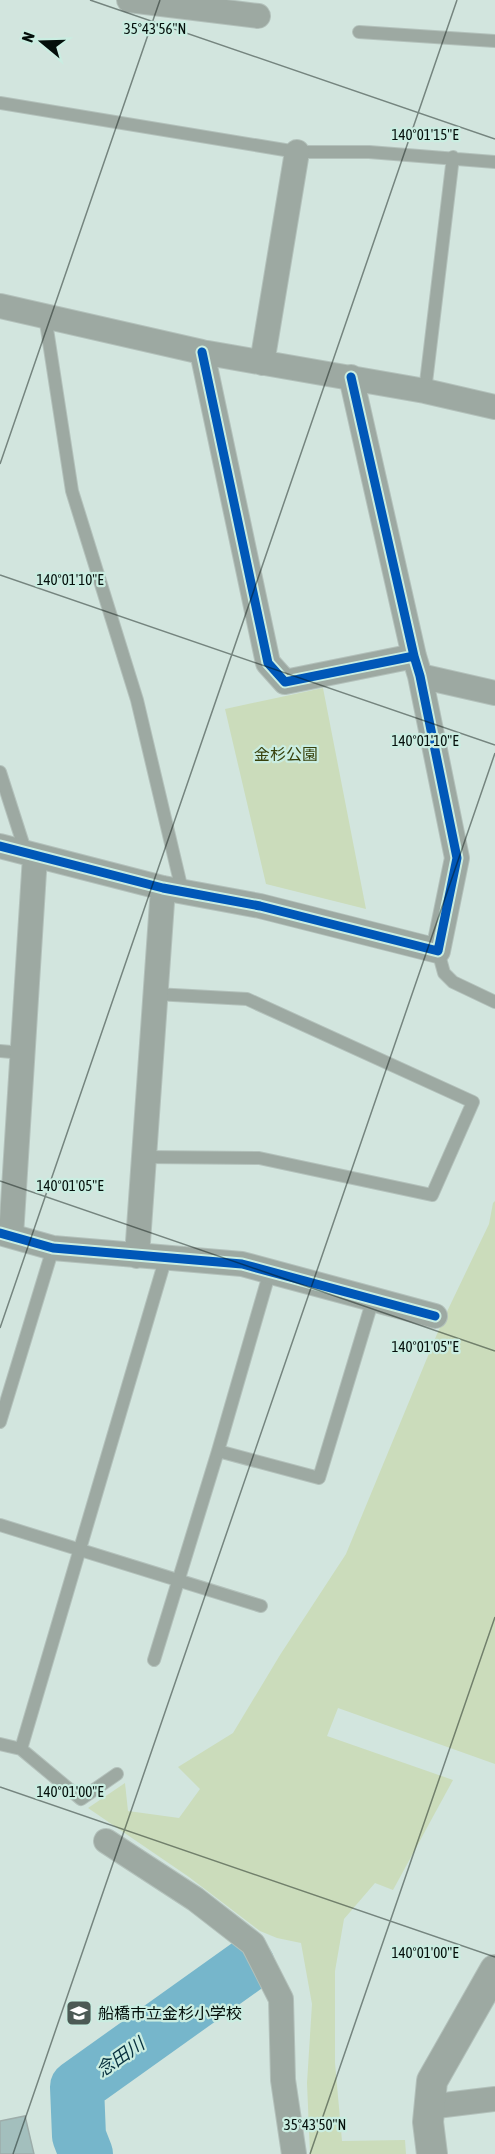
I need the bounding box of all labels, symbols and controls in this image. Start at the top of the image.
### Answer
north arrow [12,12,72,72]
text: 35°43'56"N [124,20,186,37]
text: N [18,30,38,45]
text: 140°01'15"E [391,126,459,143]
text: 140°01'10"E [36,571,104,588]
text: 140°01'10"E [391,732,459,749]
park label: 金杉公園 [254,745,318,763]
text: 140°01'05"E [36,1177,104,1194]
text: 140°01'05"E [391,1338,459,1355]
text: 140°01'00"E [36,1783,104,1800]
text: 140°01'00"E [391,1944,459,1961]
school or university icon: 船橋市立金杉小学校 [64,1998,94,2028]
place label: 船橋市立金杉小学校 [98,2004,242,2022]
water label: 念田川 [92,2032,150,2081]
text: 35°43'50"N [284,2116,346,2133]

